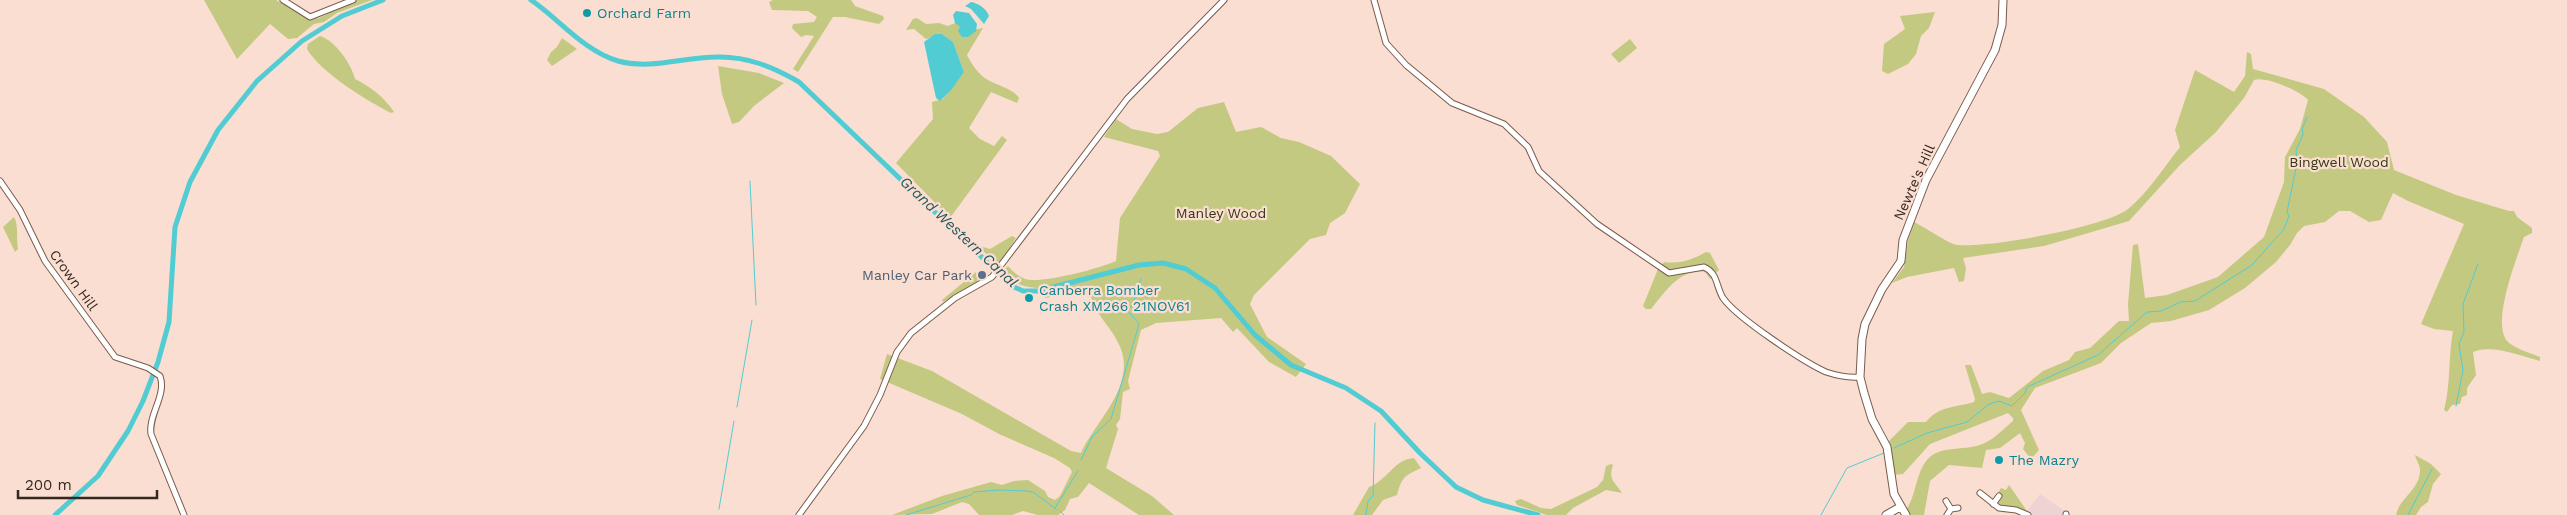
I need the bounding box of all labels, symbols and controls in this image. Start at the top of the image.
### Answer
place label: Orchard Farm [597,5,691,21]
marker: Orchard Farm [581,7,593,19]
street label: Newte's Hill [1890,141,1938,222]
park label: Bingwell Wood [2289,154,2389,170]
water label: Grand Western Canal [896,173,1022,292]
park label: Manley Wood [1176,205,1266,221]
street label: Crown Hill [47,247,102,314]
place label: Manley Car Park [862,267,972,283]
marker: Manley Car Park [976,269,988,281]
place label: Canberra Bomber Crash XM266 21NOV61 [1039,282,1190,314]
marker: Canberra Bomber Crash XM266 21NOV61 [1023,292,1035,304]
place label: The Mazry [2009,452,2080,468]
marker: The Mazry [1993,454,2005,466]
scale bar [18,468,156,500]
text: 200 m [25,476,72,494]

